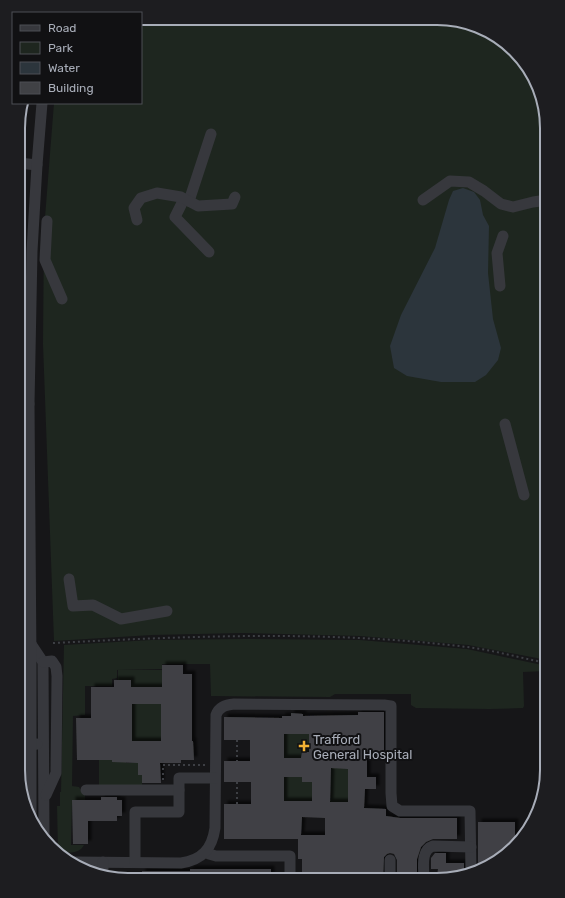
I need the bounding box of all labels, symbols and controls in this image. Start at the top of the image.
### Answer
legend [12,12,142,104]
text: Road [48,21,76,35]
text: Park [48,41,74,55]
text: Water [48,61,80,75]
text: Building [48,81,94,95]
place label: Trafford General Hospital [313,732,412,762]
marker: Trafford General Hospital [298,740,310,752]

